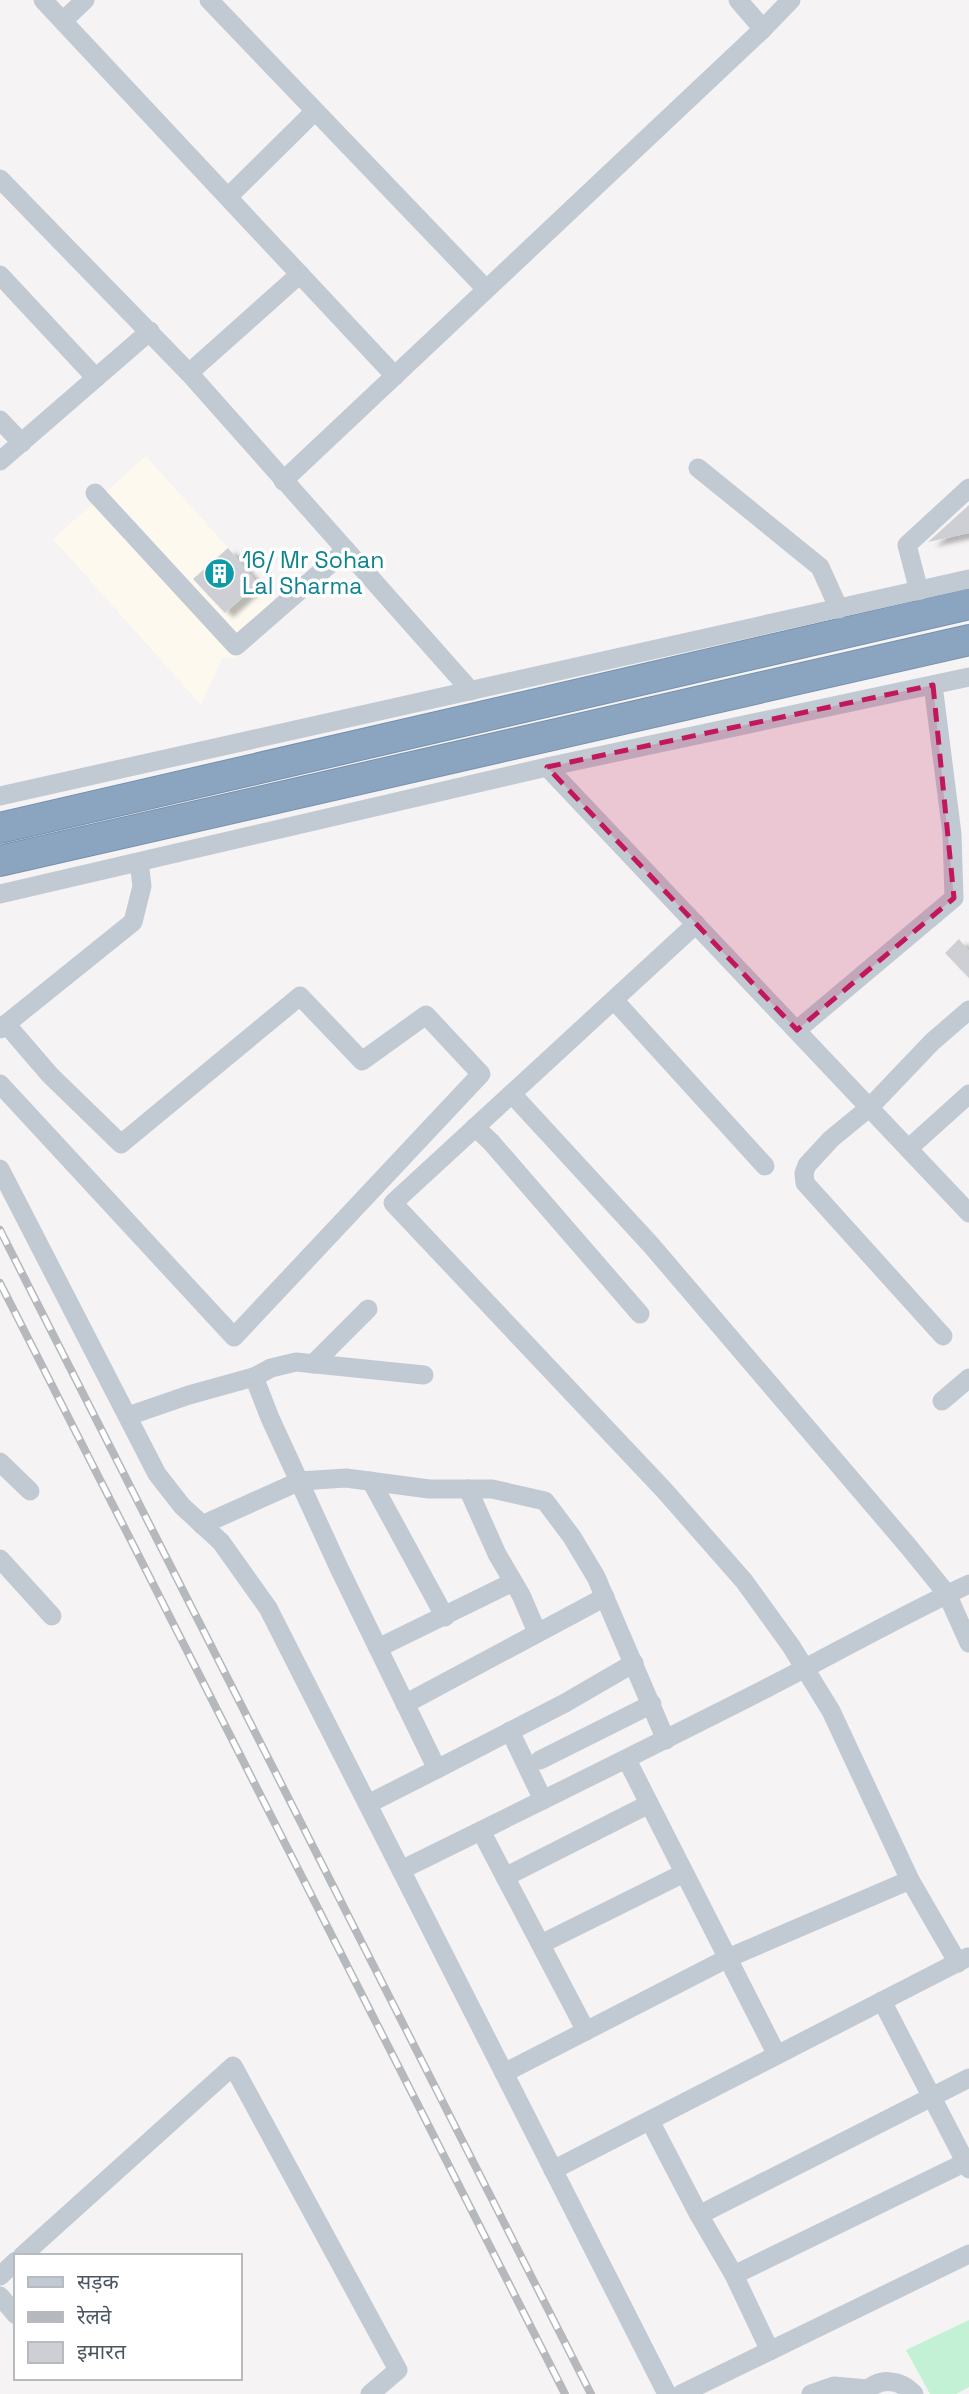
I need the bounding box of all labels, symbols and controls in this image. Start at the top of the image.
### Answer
place label: 16/ Mr Sohan Lal Sharma [242,545,384,601]
building icon: 16/ Mr Sohan Lal Sharma [202,556,236,590]
legend [14,2254,242,2380]
text: सड़क [77,2268,119,2295]
text: रेलवे [76,2303,112,2330]
text: इमारत [77,2338,127,2365]

